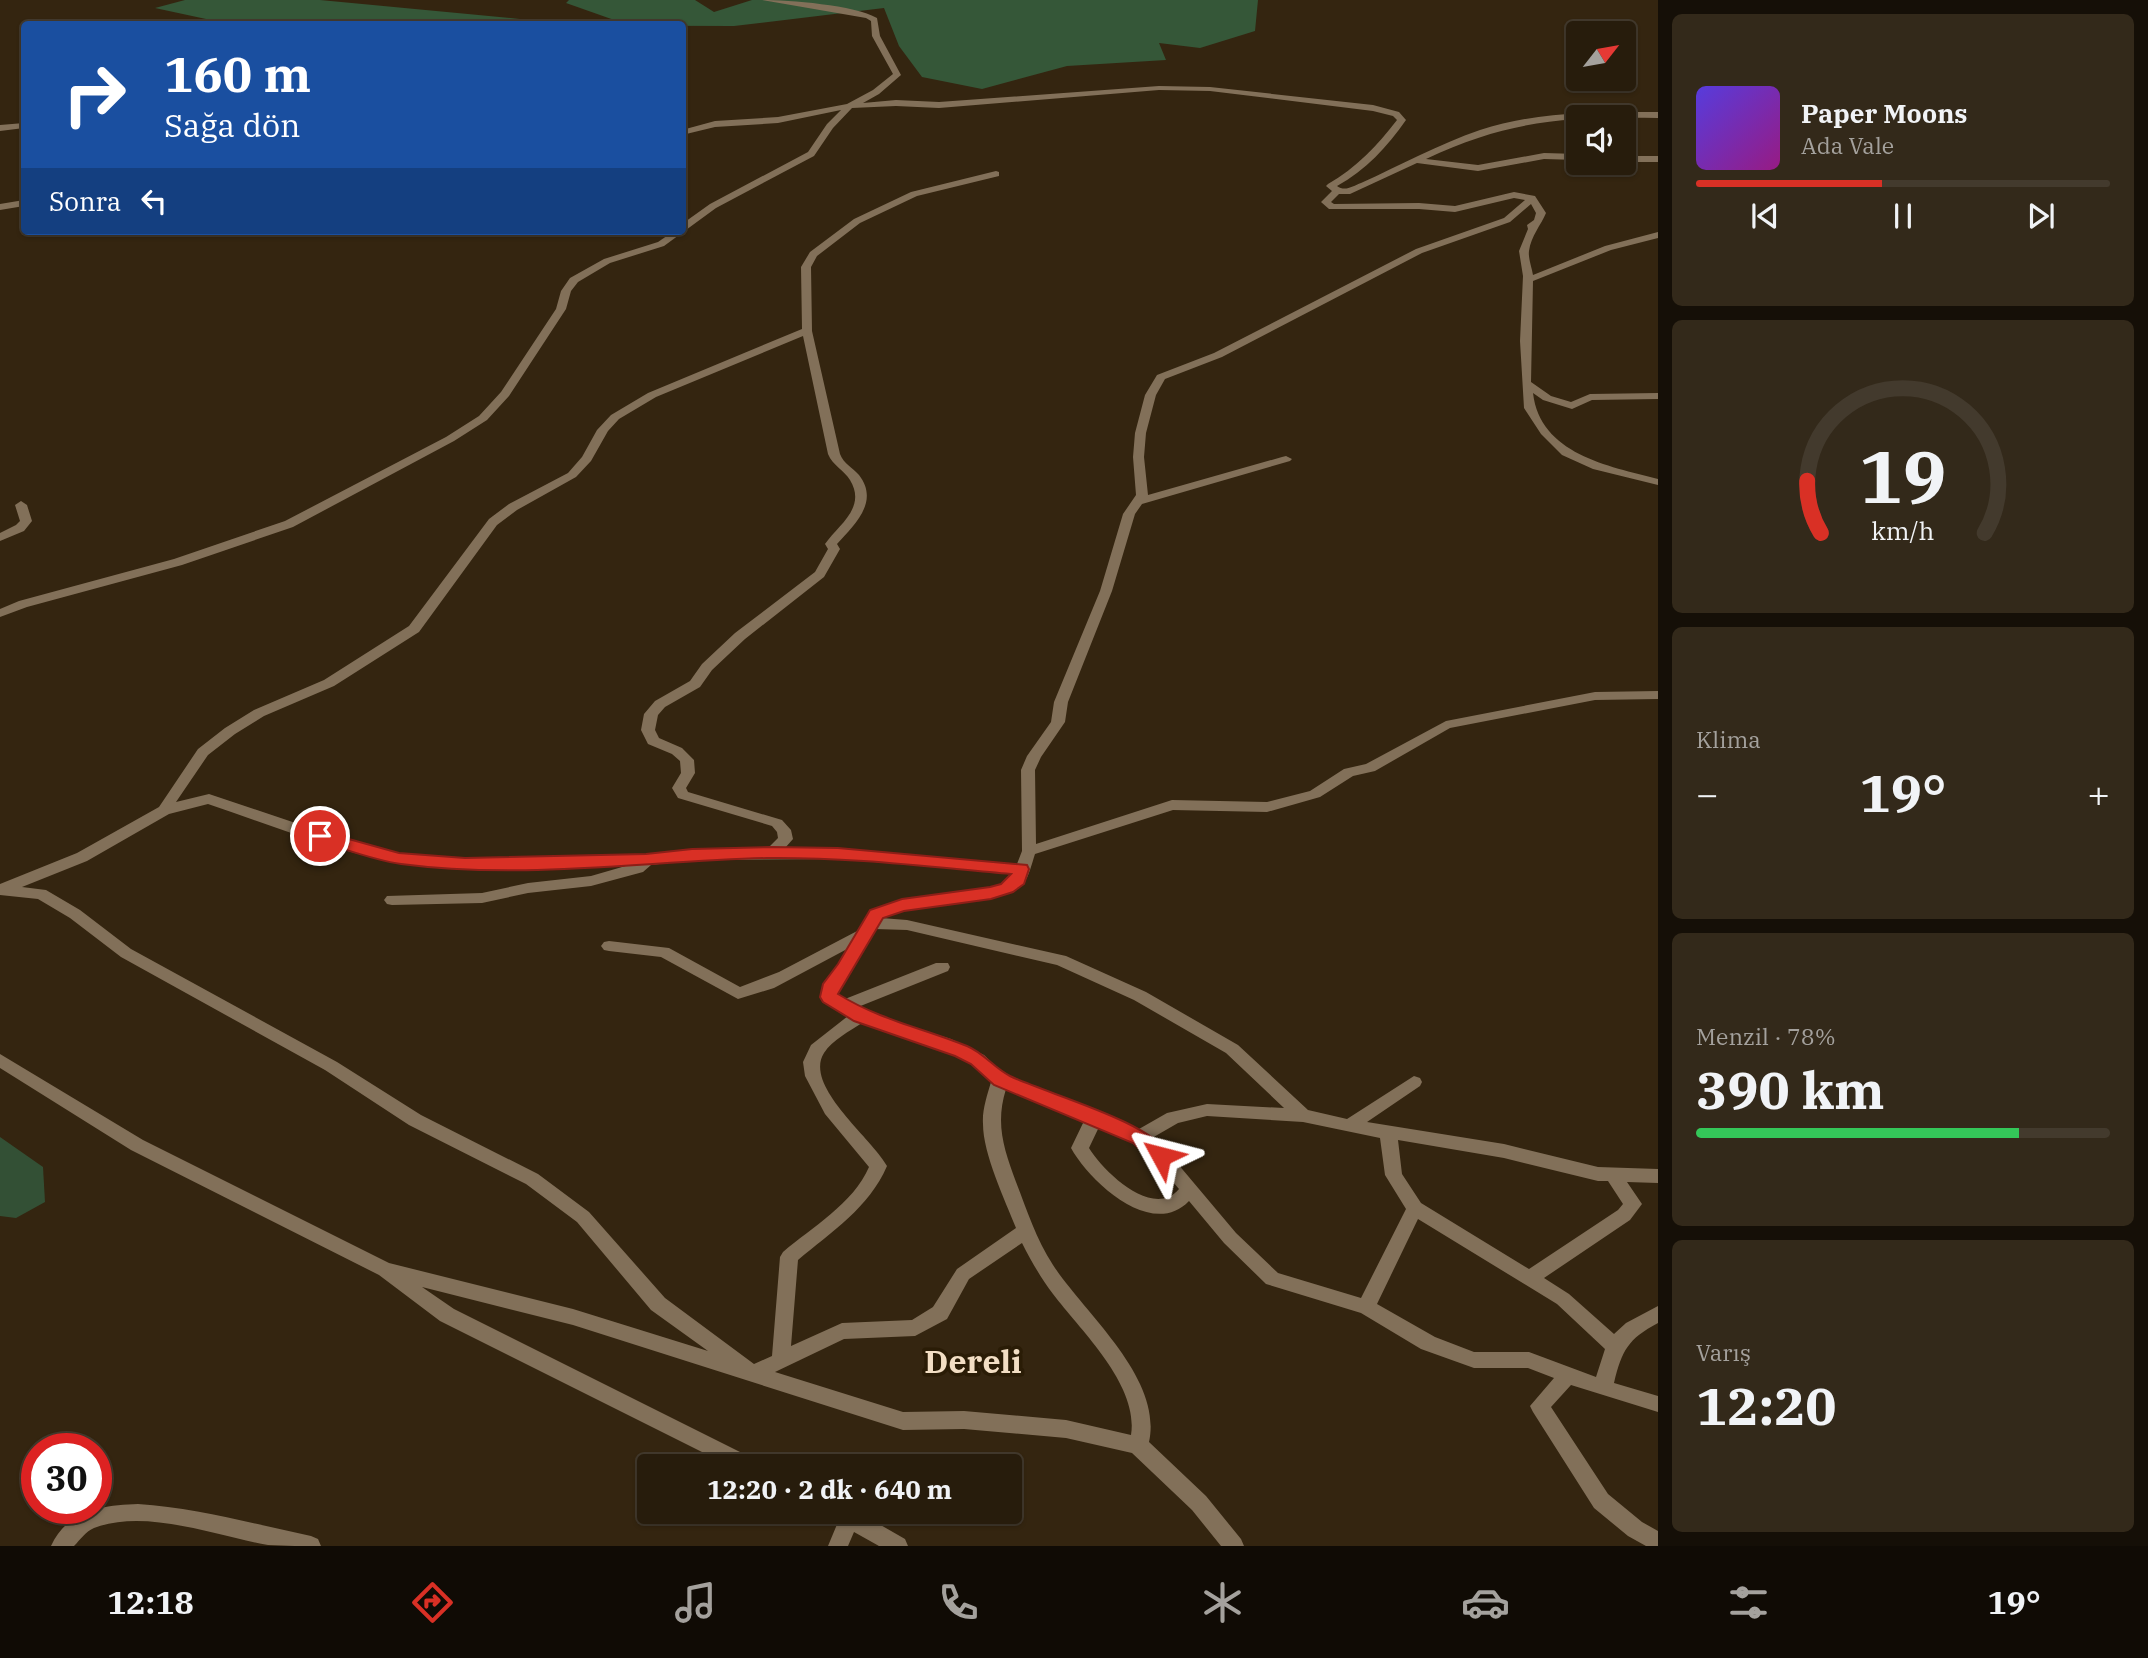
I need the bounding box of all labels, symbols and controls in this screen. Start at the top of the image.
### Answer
north arrow [1566,21,1636,91]
map controls [1566,21,1636,175]
text: 160 m [164,42,311,105]
icon: right [49,49,140,140]
text: Paper Moons [1801,96,1968,130]
text: Sağa dön [164,104,300,146]
button: sound [1566,105,1636,175]
text: Ada Vale [1801,130,1894,160]
icon: left [135,182,173,220]
text: Sonra [49,184,121,218]
icon: previous [1746,197,1784,235]
icon: pause [1884,197,1922,235]
icon: next [2022,197,2060,235]
text: 19 [1859,428,1947,523]
text: km/h [1871,513,1935,546]
text: Klima [1696,724,1761,754]
text: 19° [1860,759,1946,826]
text: − [1696,769,1719,818]
text: + [2087,769,2110,818]
pin [290,806,350,866]
icon: arrive [301,817,339,855]
text: Menzil · 78% [1696,1021,1836,1051]
text: 390 km [1696,1056,1885,1123]
position arrow [1124,1119,1198,1193]
text: Varış [1696,1337,1751,1367]
district label: Dereli [924,1340,1022,1382]
text: 12:20 [1696,1372,1837,1439]
speed limit sign: 30 [21,1433,112,1524]
text: 12:20 · 2 dk · 640 m [707,1472,952,1506]
icon: directions [408,1578,457,1627]
icon: music [671,1578,720,1627]
icon: phone [934,1578,983,1627]
icon: climate [1198,1578,1247,1627]
icon: car [1461,1578,1510,1627]
icon: filters [1724,1578,1773,1627]
text: 12:18 [107,1581,194,1623]
text: 19° [1987,1581,2041,1623]

